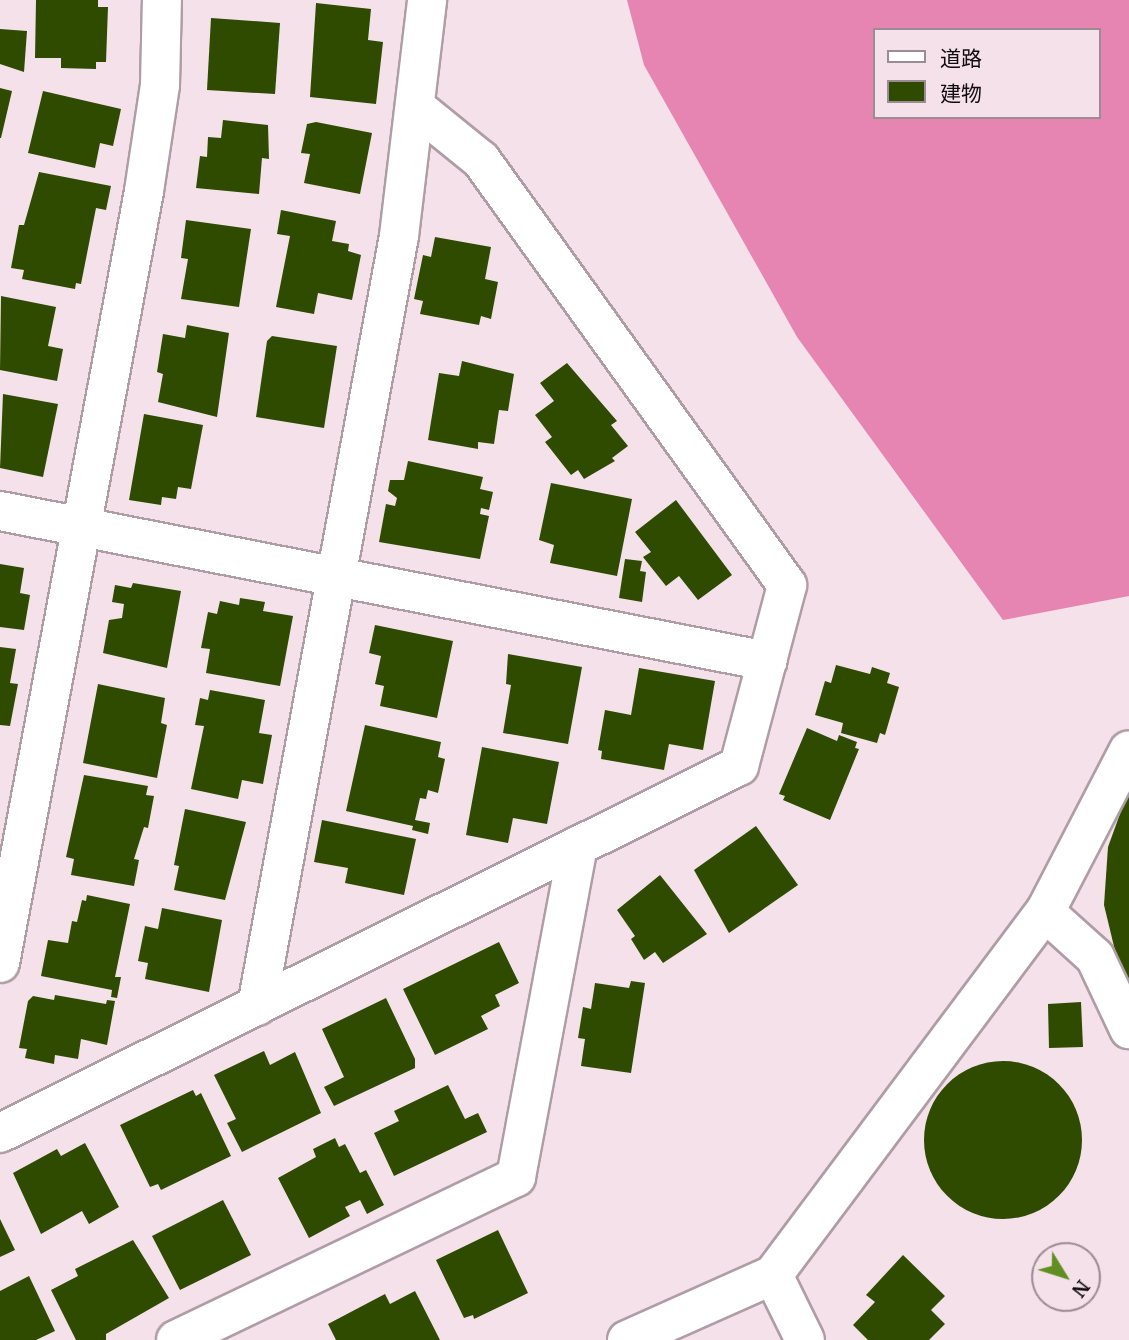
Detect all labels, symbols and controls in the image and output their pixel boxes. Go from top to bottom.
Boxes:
legend [874,28,1101,119]
text: 道路 [940,45,982,72]
text: 建物 [940,80,982,107]
north arrow [1031,1242,1101,1312]
text: N [1067,1275,1095,1302]

